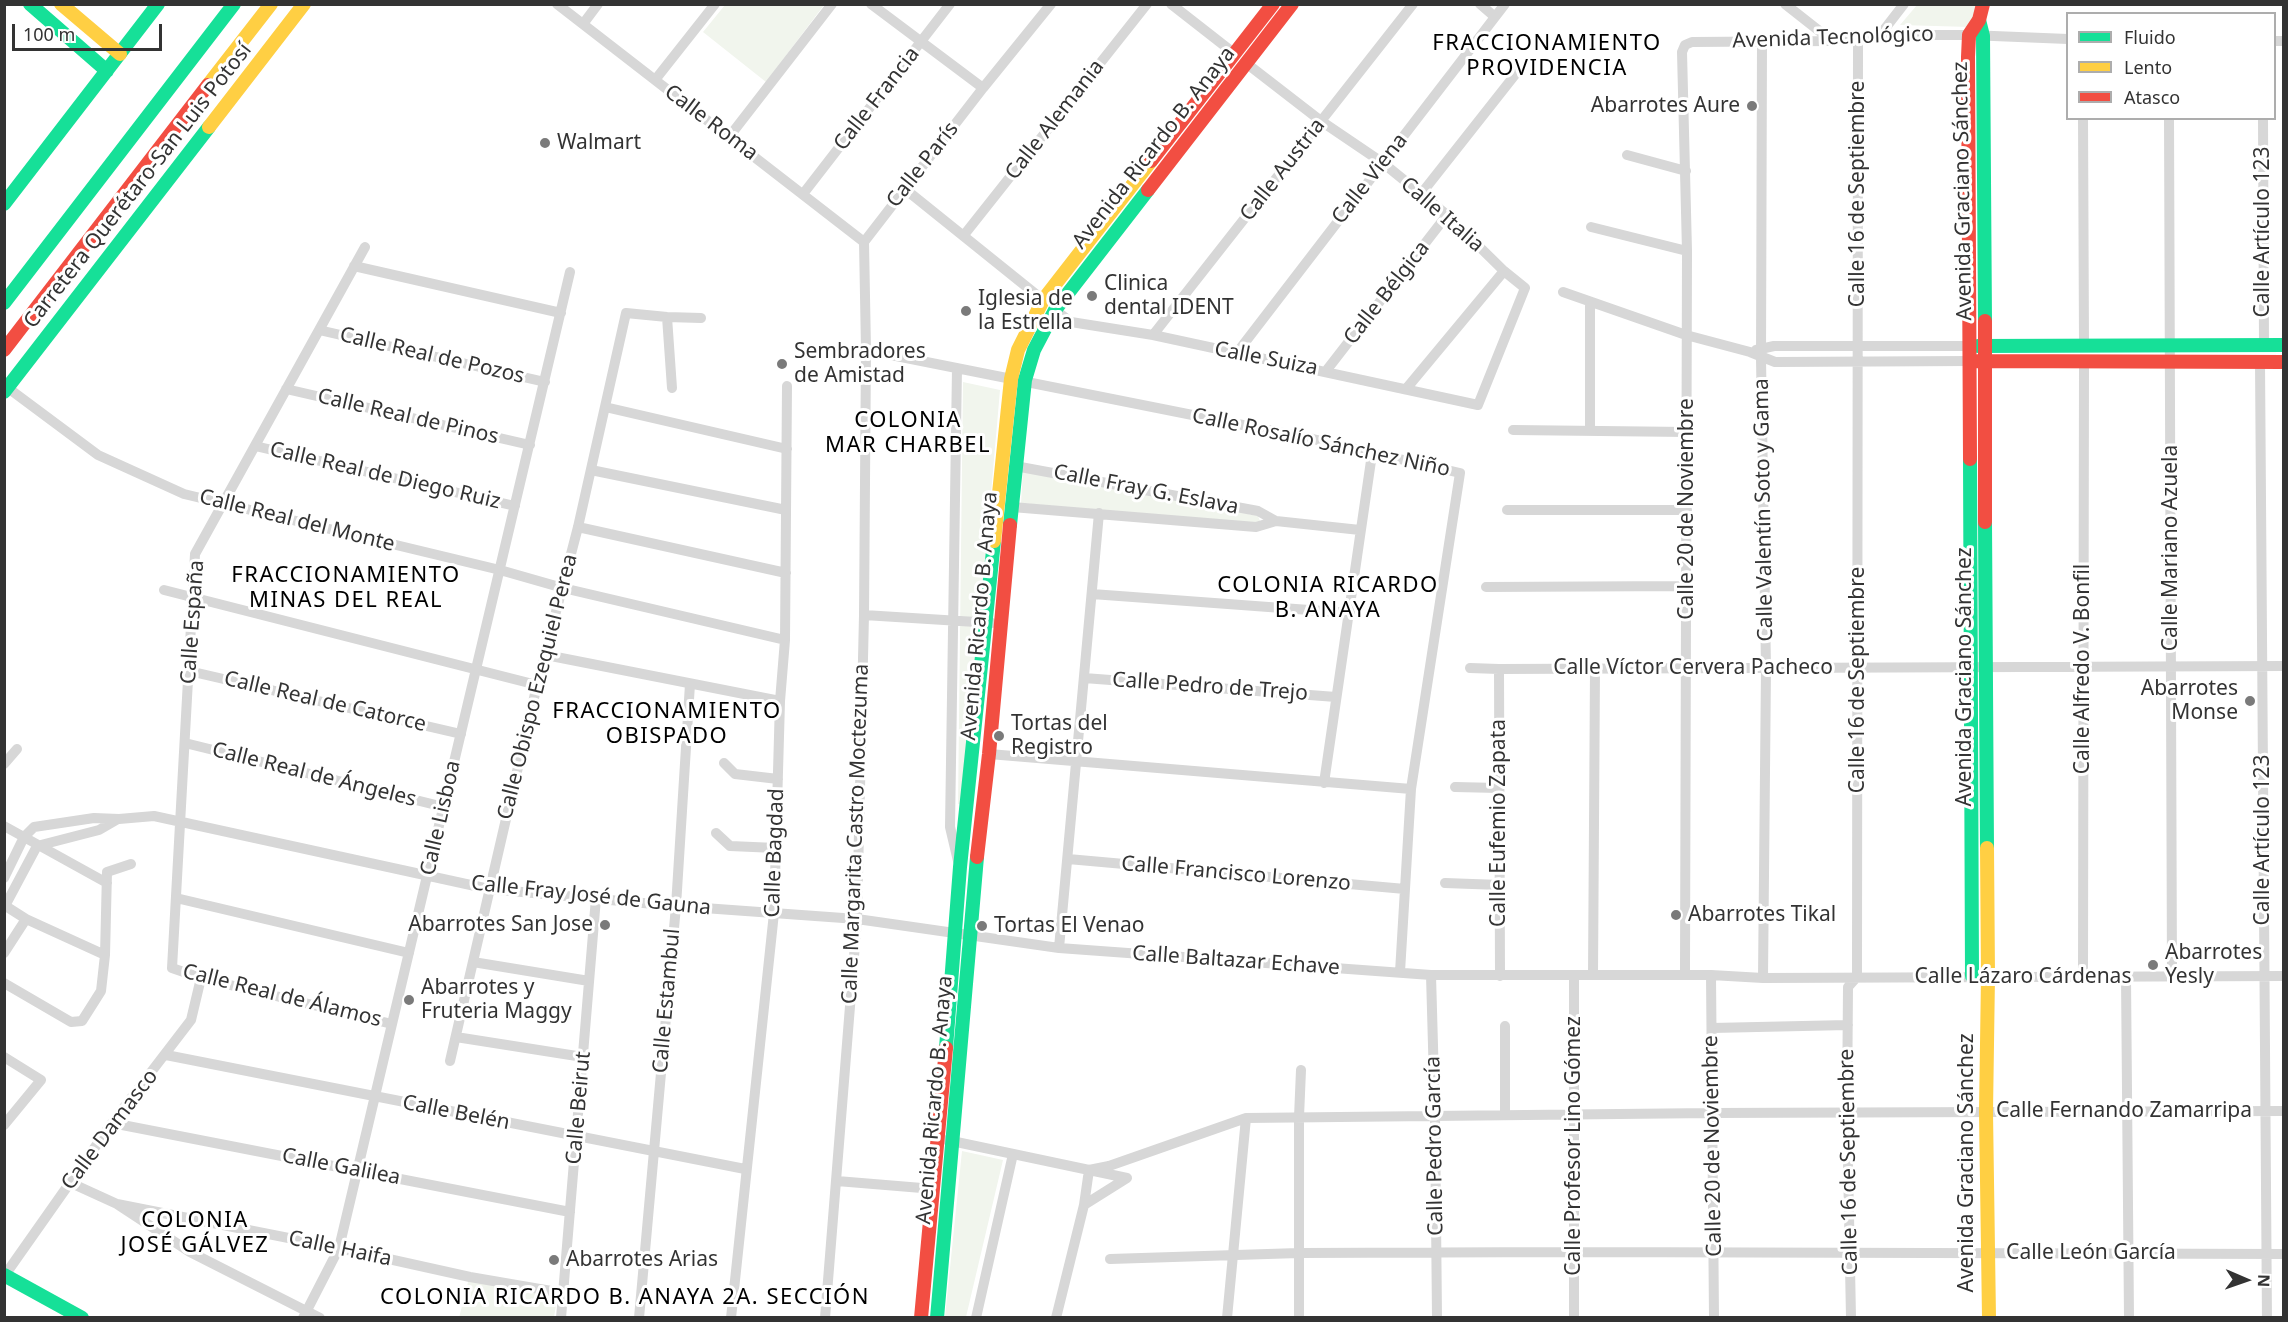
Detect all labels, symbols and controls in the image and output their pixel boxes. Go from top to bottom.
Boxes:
scale bar [15,12,165,50]
legend [2066,12,2276,120]
text: 100 m [23,22,75,46]
street label: Avenida Tecnológico [1732,22,1934,54]
text: Fluido [2124,25,2176,49]
district label: FRACCIONAMIENTO PROVIDENCIA [1432,31,1662,82]
street label: Carretera Querétaro-San Luis Potosí [19,38,257,334]
street label: Calle Francia [829,42,925,156]
street label: Avenida Ricardo B. Anaya [1067,42,1241,254]
street label: Calle Alemania [1000,55,1110,185]
text: Lento [2124,55,2172,79]
street label: Avenida Graciano Sánchez [1948,61,1978,321]
street label: Calle Roma [659,80,763,166]
street label: Calle 16 de Septiembre [1845,81,1871,307]
text: Atasco [2124,85,2180,109]
place label: Abarrotes Aure [1591,93,1740,119]
marker: Abarrotes Aure [1745,99,1759,113]
street label: Calle Austria [1235,114,1331,226]
street label: Calle París [882,117,964,213]
street label: Calle Viena [1327,129,1413,229]
place label: Walmart [557,130,641,156]
marker: Walmart [538,136,552,150]
street label: Calle Artículo 123 [2250,147,2276,317]
street label: Calle Italia [1395,172,1489,258]
street label: Calle Bélgica [1339,236,1435,350]
place label: Clinica dental IDENT [1104,271,1234,321]
place label: Iglesia de la Estrella [978,286,1073,336]
marker: Clinica dental IDENT [1085,289,1099,303]
marker: Iglesia de la Estrella [959,304,973,318]
street label: Calle Real de Pozos [337,322,527,390]
street label: Calle Suiza [1212,337,1320,381]
place label: Sembradores de Amistad [794,339,926,389]
marker: Sembradores de Amistad [775,357,789,371]
street label: Calle Valentín Soto y Gama [1749,378,1779,642]
street label: Calle Real de Pinos [315,384,501,450]
street label: Calle 20 de Noviembre [1674,398,1700,620]
street label: Calle Rosalío Sánchez Niño [1190,403,1452,483]
district label: COLONIA MAR CHARBEL [825,408,991,460]
street label: Calle Real de Diego Ruiz [267,437,503,515]
street label: Calle Mariano Azuela [2158,445,2184,651]
street label: Calle Fray G. Eslava [1051,460,1241,520]
street label: Calle Real del Monte [197,485,397,557]
street label: Avenida Ricardo B. Anaya [957,491,1003,741]
street label: Avenida Graciano Sánchez [1952,547,1978,807]
street label: Calle Obispo Ezequiel Perea [493,552,583,822]
street label: Calle España [176,559,210,685]
district label: FRACCIONAMIENTO MINAS DEL REAL [231,563,461,614]
street label: Calle Alfredo V. Bonfil [2070,564,2096,774]
street label: Calle 16 de Septiembre [1845,567,1871,793]
district label: COLONIA RICARDO B. ANAYA [1217,573,1439,624]
street label: Calle Víctor Cervera Pacheco [1553,655,1833,681]
street label: Calle Margarita Castro Moctezuma [837,663,875,1005]
street label: Calle Real de Catorce [222,666,428,738]
street label: Calle Pedro de Trejo [1111,668,1309,706]
place label: Abarrotes Monse [2141,676,2238,726]
marker: Abarrotes Monse [2243,694,2257,708]
district label: FRACCIONAMIENTO OBISPADO [552,699,782,750]
place label: Tortas del Registro [1011,711,1108,761]
street label: Calle Eufemio Zapata [1486,719,1512,927]
marker: Tortas del Registro [992,729,1006,743]
street label: Calle Real de Ángeles [209,737,419,813]
street label: Calle Artículo 123 [2250,755,2276,925]
street label: Calle Lisboa [416,758,466,878]
street label: Calle Bagdad [760,788,790,918]
street label: Calle Francisco Lorenzo [1120,851,1352,897]
street label: Calle Fray José de Gauna [470,871,712,921]
place label: Abarrotes Tikal [1688,902,1836,928]
marker: Abarrotes Tikal [1669,908,1683,922]
place label: Abarrotes San Jose [408,912,593,938]
place label: Tortas El Venao [994,913,1145,939]
marker: Abarrotes San Jose [598,918,612,932]
marker: Tortas El Venao [975,919,989,933]
street label: Calle Estambul [648,928,686,1074]
place label: Abarrotes Yesly [2165,940,2262,990]
street label: Calle Baltazar Echave [1131,941,1341,981]
marker: Abarrotes Yesly [2146,958,2160,972]
street label: Calle Real de Álamos [180,959,384,1033]
street label: Calle Lázaro Cárdenas [1915,964,2131,990]
place label: Abarrotes y Fruteria Maggy [421,975,572,1025]
street label: Avenida Ricardo B. Anaya [912,975,958,1225]
marker: Abarrotes y Fruteria Maggy [402,993,416,1007]
street label: Calle Profesor Lino Gómez [1561,1016,1587,1276]
street label: Avenida Graciano Sánchez [1954,1033,1980,1293]
street label: Calle 20 de Noviembre [1698,1035,1728,1257]
street label: Calle 16 de Septiembre [1834,1048,1864,1276]
street label: Calle Beirut [562,1050,596,1166]
street label: Calle Pedro García [1421,1056,1449,1236]
street label: Calle Damasco [56,1065,164,1195]
street label: Calle Belén [400,1090,512,1136]
street label: Calle Fernando Zamarripa [1996,1098,2252,1124]
street label: Calle Galilea [280,1143,402,1191]
district label: COLONIA JOSÉ GÁLVEZ [121,1208,269,1260]
street label: Calle Haifa [286,1226,394,1272]
street label: Calle León García [2006,1240,2176,1266]
place label: Abarrotes Arias [566,1247,718,1273]
north arrow [2216,1250,2276,1310]
marker: Abarrotes Arias [547,1253,561,1267]
text: N [2253,1274,2275,1288]
district label: COLONIA RICARDO B. ANAYA 2A. SECCIÓN [380,1285,870,1311]

